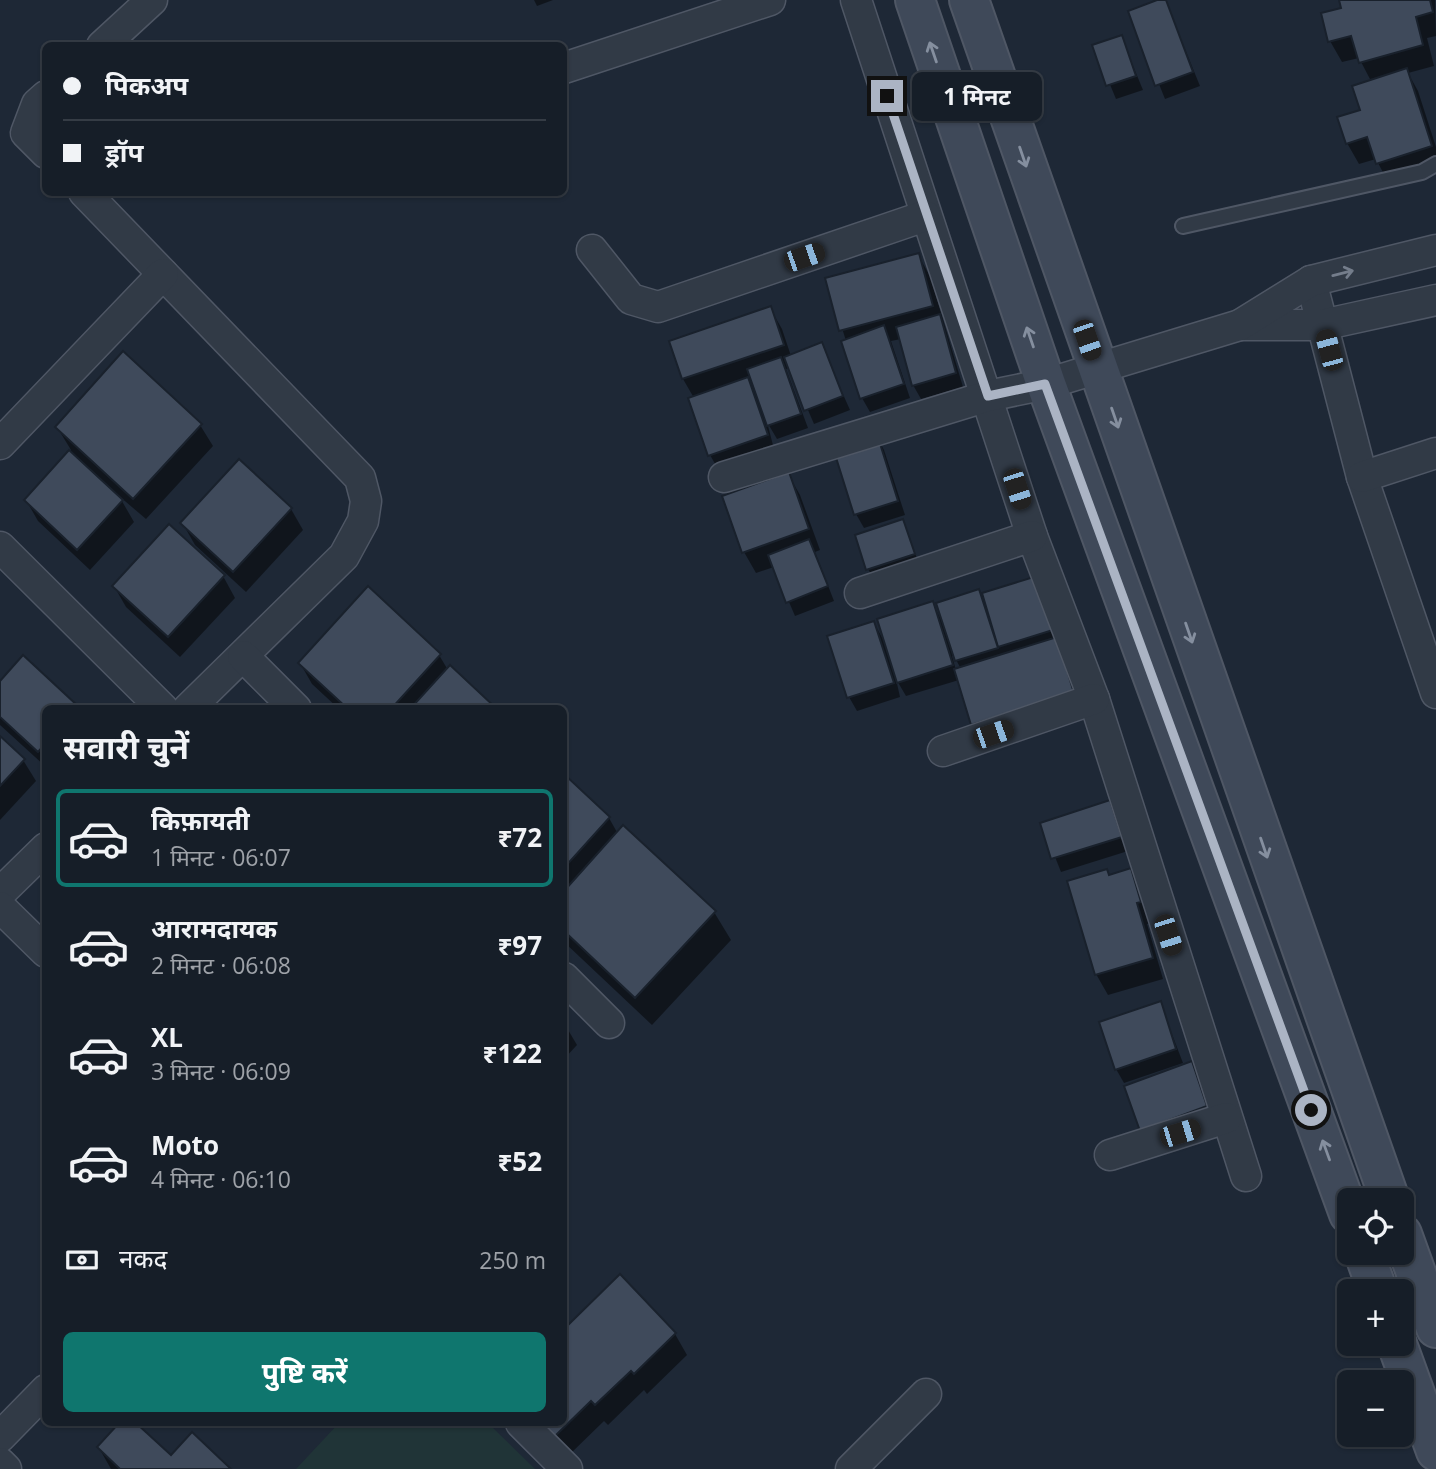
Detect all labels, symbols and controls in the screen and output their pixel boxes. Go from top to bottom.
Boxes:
one-way arrow [926,42,938,64]
text: पिकअप [105,67,188,103]
callout: 1 मिनट [912,72,1041,120]
route end [871,80,903,112]
text: 1 मिनट [943,80,1011,112]
text: ड्रॉप [105,134,143,170]
one-way arrow [1017,146,1030,168]
car [781,240,828,274]
one-way arrow [1331,266,1354,279]
car [1071,317,1104,363]
one-way arrow [1023,327,1035,349]
car [1314,327,1345,373]
one-way arrow [1109,407,1122,428]
car [1001,466,1034,512]
one-way arrow [1184,621,1196,643]
car [970,717,1017,751]
text: सवारी चुनें [63,725,189,768]
text: किफ़ायती [151,802,250,838]
icon: car [67,807,130,870]
text: ₹72 [497,819,542,855]
one-way arrow [1259,836,1271,858]
text: 1 मिनट · 06:07 [151,841,291,873]
text: आरामदायक [151,910,277,946]
car [1152,912,1185,958]
icon: car [67,915,130,978]
text: ₹97 [497,927,542,963]
text: 2 मिनट · 06:08 [151,949,291,981]
text: XL [151,1019,183,1055]
icon: car [67,1023,130,1086]
text: ₹122 [483,1035,542,1071]
text: 3 मिनट · 06:09 [151,1055,291,1087]
route start [1295,1094,1327,1126]
car [1157,1117,1204,1149]
text: Moto [151,1127,219,1163]
icon: car [67,1131,130,1194]
one-way arrow [1319,1139,1331,1161]
text: ₹52 [497,1143,542,1179]
text: 4 मिनट · 06:10 [151,1163,291,1195]
map controls [1337,1188,1414,1447]
button: locate [1337,1188,1414,1265]
text: नकद [119,1240,167,1276]
icon: cash [63,1241,101,1279]
text: 250 m [479,1244,546,1276]
button: + [1337,1279,1414,1356]
button: पुष्टि करें [63,1332,546,1412]
button: − [1337,1370,1414,1447]

